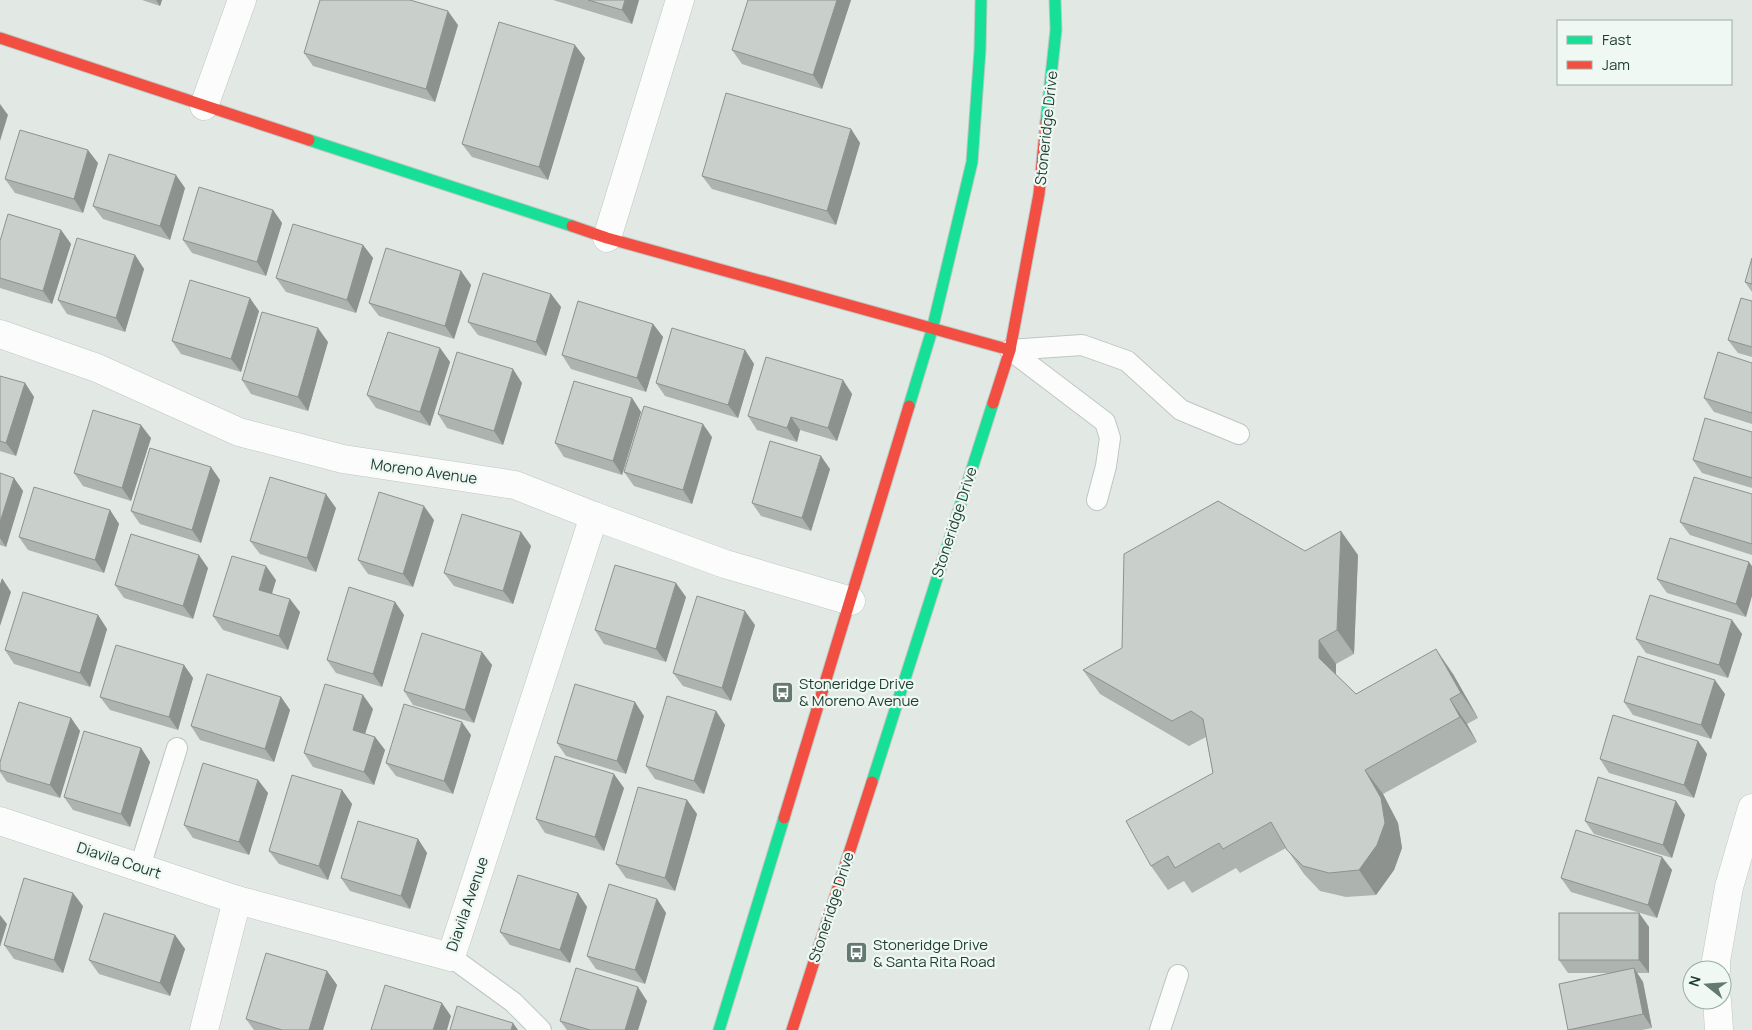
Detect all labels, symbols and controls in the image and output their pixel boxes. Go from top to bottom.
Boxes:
legend [1557,20,1732,85]
text: Fast [1602,29,1631,50]
text: Jam [1602,54,1630,75]
street label: Stoneridge Drive [1030,70,1062,186]
street label: Moreno Avenue [369,453,479,489]
street label: Stoneridge Drive [926,464,982,580]
place label: Stoneridge Drive & Moreno Avenue [799,673,919,711]
bus stop icon: Stoneridge Drive & Moreno Avenue [771,680,795,704]
street label: Diavila Court [74,836,164,884]
street label: Stoneridge Drive [803,849,859,965]
street label: Diavila Avenue [441,854,493,954]
place label: Stoneridge Drive & Santa Rita Road [873,934,995,972]
bus stop icon: Stoneridge Drive & Santa Rita Road [845,941,869,965]
north arrow [1682,960,1732,1010]
text: N [1684,973,1705,989]

